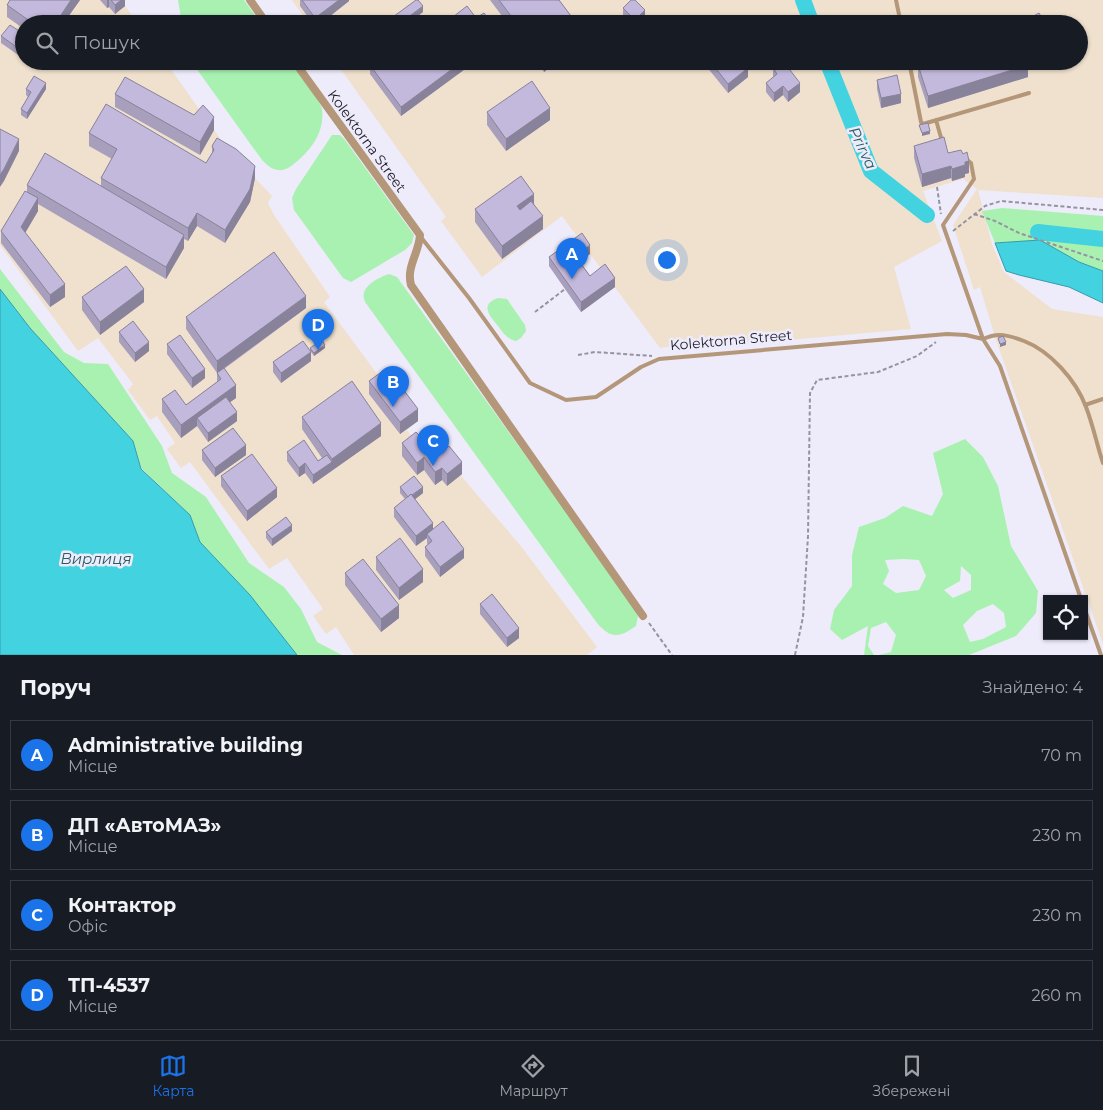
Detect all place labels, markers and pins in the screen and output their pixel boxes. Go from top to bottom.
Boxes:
pin: A [556,238,588,279]
pin: D [302,309,334,350]
pin: B [377,366,409,407]
pin: C [417,425,449,466]

